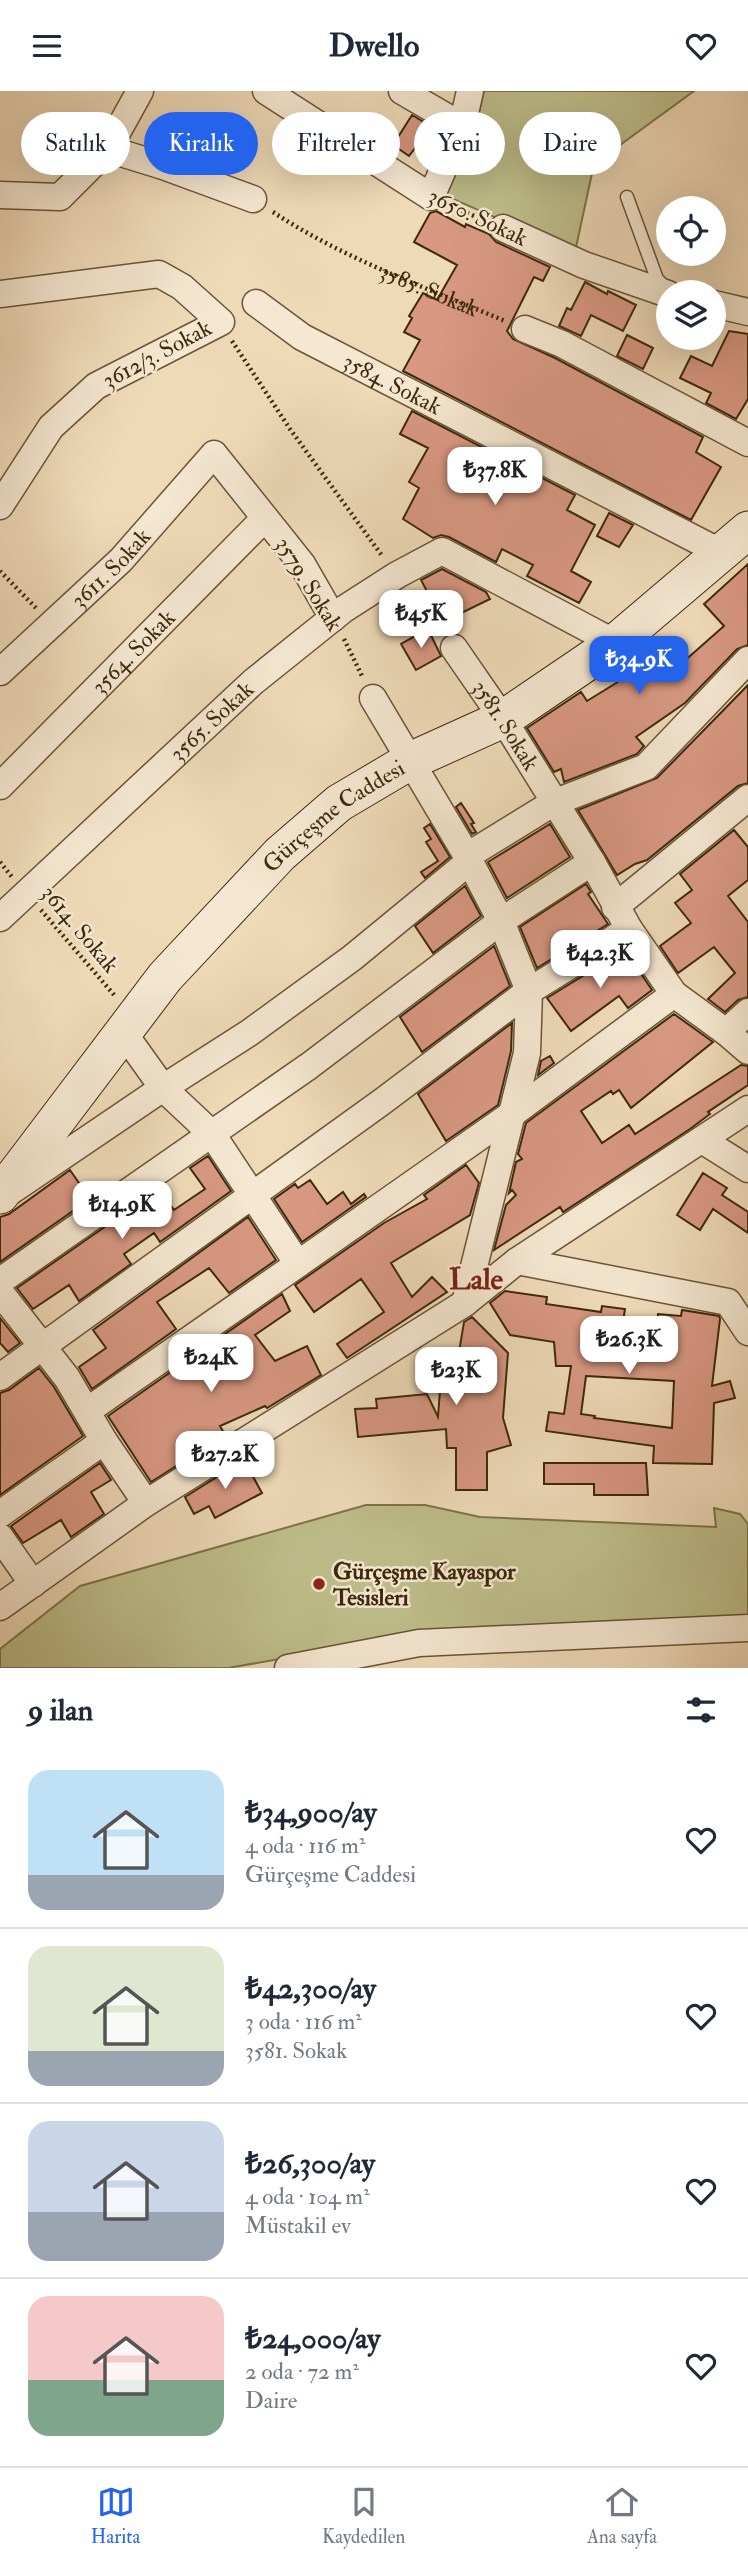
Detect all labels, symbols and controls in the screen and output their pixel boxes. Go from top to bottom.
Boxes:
text: Dwello [329,26,419,66]
icon: menu [28,27,66,65]
icon: heart [682,27,720,65]
chip: Satılık [21,112,130,175]
chip: Kiralık [144,112,258,175]
chip: Filtreler [272,112,400,175]
chip: Yeni [414,112,505,175]
chip: Daire [519,112,621,175]
street label: 3650. Sokak [424,181,532,253]
map controls [656,196,726,350]
button: locate [656,196,726,266]
street label: 3585. Sokak [376,256,483,323]
button: layers [656,280,726,350]
street label: 3612/3. Sokak [97,313,217,395]
street label: 3584. Sokak [338,346,447,421]
pin: ₺37.8K [438,447,552,507]
text: ₺37.8K [463,455,527,484]
street label: 3611. Sokak [65,522,157,614]
street label: 3579. Sokak [269,532,349,636]
pin: ₺45K [380,591,462,650]
text: ₺45K [395,598,447,627]
street label: 3564. Sokak [85,603,181,700]
pin: ₺34.9K [582,637,696,696]
text: ₺34.9K [605,644,673,673]
street label: 3581. Sokak [466,674,546,776]
street label: 3565. Sokak [163,675,259,767]
street label: Gürçeşme Caddesi [256,753,410,878]
street label: 3614. Sokak [35,879,125,979]
pin: ₺42.3K [543,930,657,990]
text: ₺42.3K [567,938,633,967]
pin: ₺14.9K [65,1181,179,1241]
text: ₺14.9K [89,1189,155,1218]
district label: Lale [449,1261,504,1298]
pin: ₺26.3K [572,1317,686,1376]
text: ₺26.3K [596,1324,662,1353]
pin: ₺24K [170,1335,252,1394]
text: ₺24K [184,1342,238,1371]
pin: ₺23K [415,1347,497,1407]
text: ₺23K [431,1355,481,1384]
pin: ₺27.2K [168,1431,282,1491]
text: ₺27.2K [192,1439,259,1468]
place label: Gürçeşme Kayaspor Tesisleri [332,1557,516,1612]
marker: Gürçeşme Kayaspor Tesisleri [311,1576,327,1592]
icon: filters [682,1691,720,1729]
text: 9 ilan [28,1692,93,1729]
text: ₺34,900/ay [245,1794,377,1831]
icon: home [84,1798,168,1882]
icon: heart [682,1821,720,1859]
text: 4 oda · 116 m² [245,1831,365,1860]
text: Gürçeşme Caddesi [245,1860,416,1889]
text: ₺42,300/ay [245,1970,376,2007]
icon: home [84,1974,168,2058]
icon: heart [682,1997,720,2035]
text: 3 oda · 116 m² [245,2007,362,2036]
text: 3581. Sokak [245,2036,347,2065]
text: ₺26,300/ay [245,2145,375,2182]
icon: home [84,2149,168,2233]
icon: heart [682,2172,720,2210]
text: 4 oda · 104 m² [245,2182,370,2211]
text: Müstakil ev [245,2211,351,2240]
text: ₺24,000/ay [245,2320,380,2357]
icon: home [84,2324,168,2408]
icon: heart [682,2347,720,2385]
text: 2 oda · 72 m² [245,2357,359,2386]
text: Daire [245,2386,297,2415]
tab: Harita [91,2483,140,2549]
tab: Kaydedilen [322,2483,405,2549]
tab: Ana sayfa [587,2483,657,2549]

